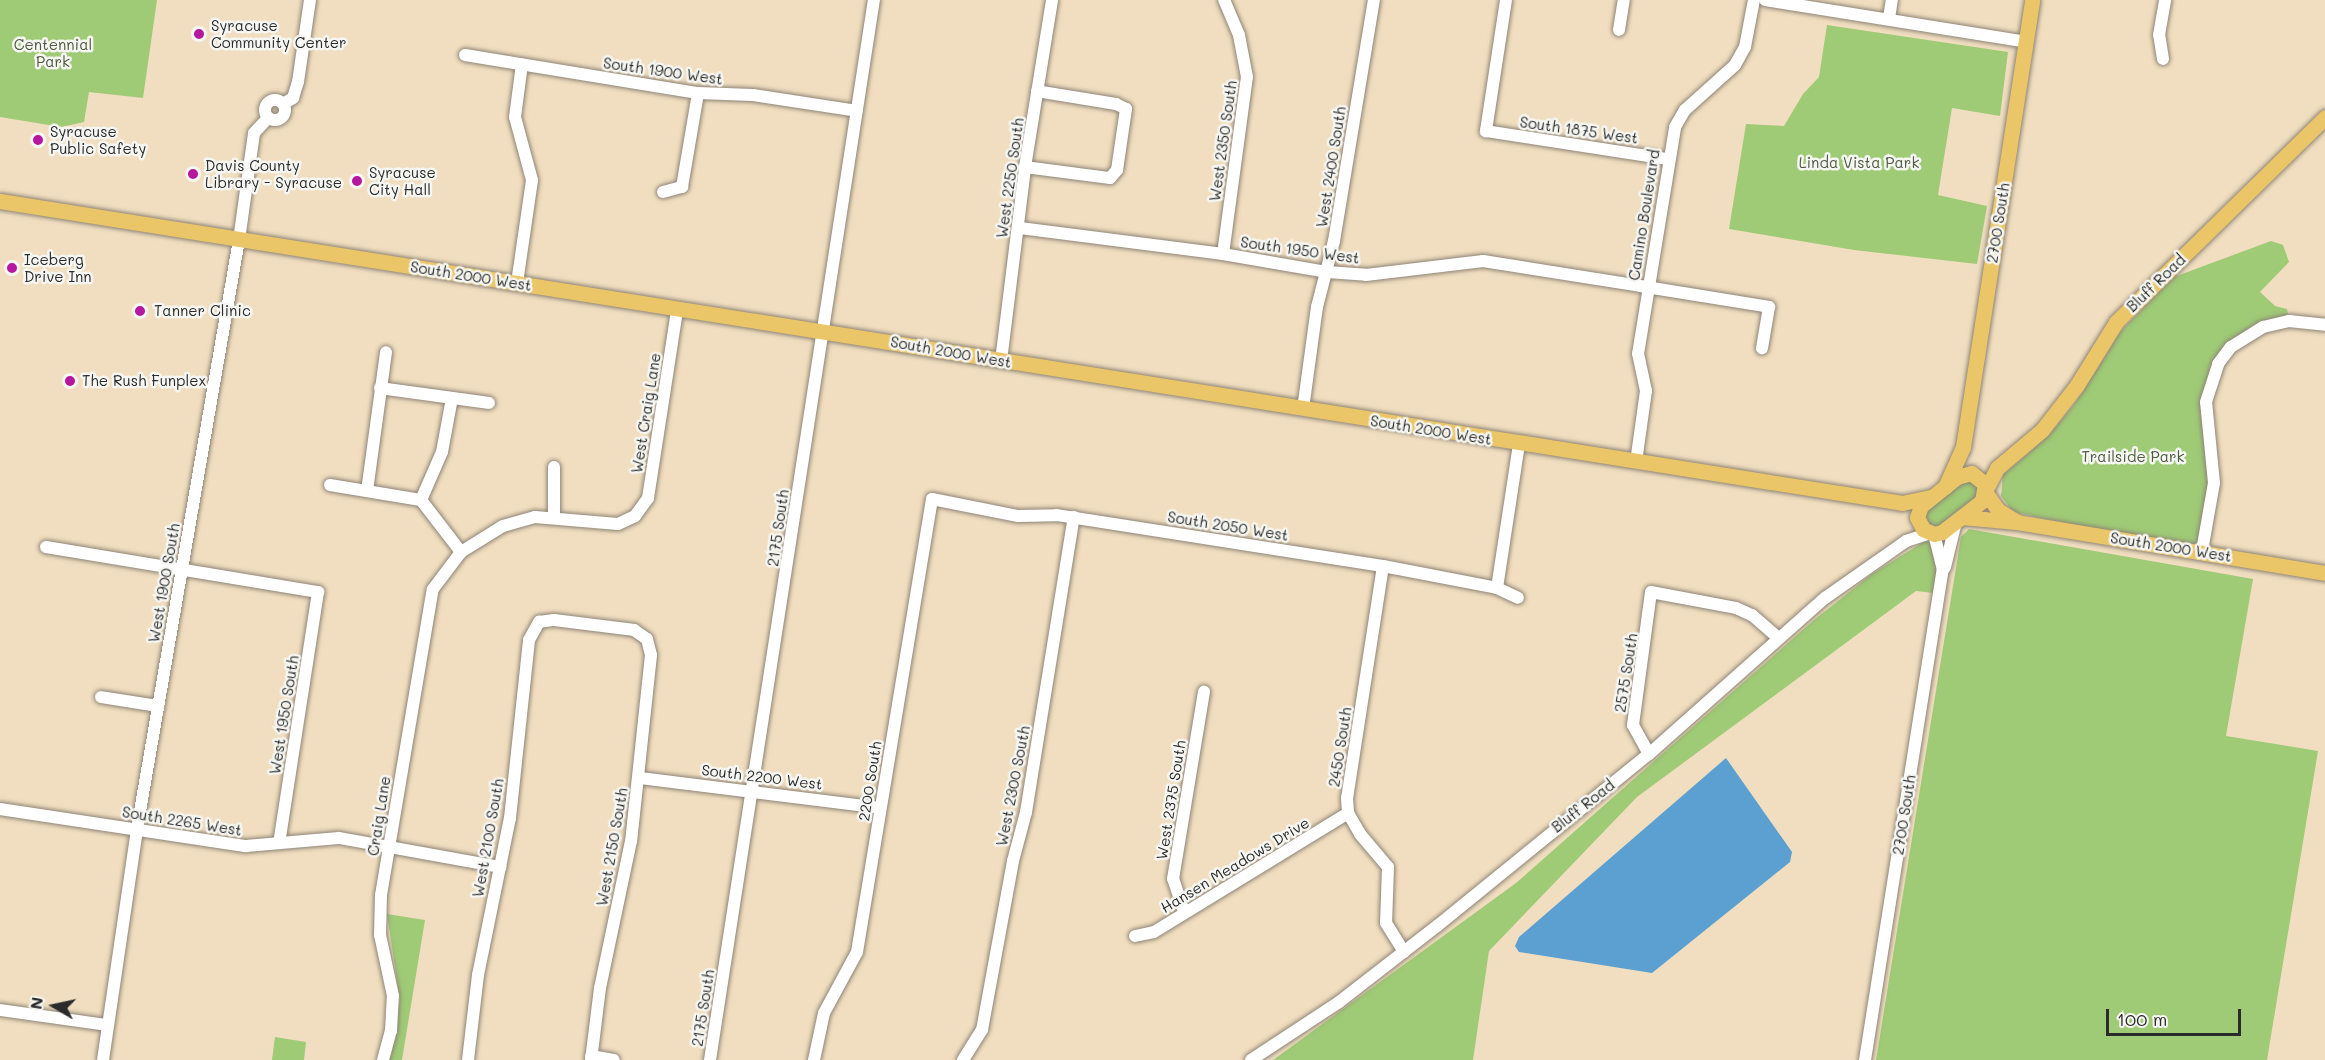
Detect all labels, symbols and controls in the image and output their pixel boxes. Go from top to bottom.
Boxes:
place label: Syracuse Community Center [211,16,347,51]
marker: Syracuse Community Center [192,27,206,41]
park label: Centennial Park [14,35,92,70]
street label: South 1900 West [602,54,724,88]
street label: West 2350 South [1206,79,1240,203]
street label: West 2400 South [1313,105,1349,229]
street label: South 1875 West [1519,113,1639,147]
street label: West 2250 South [993,117,1027,239]
place label: Syracuse Public Safety [50,122,146,157]
marker: Syracuse Public Safety [31,133,45,147]
street label: Camino Boulevard [1625,148,1663,282]
park label: Linda Vista Park [1799,154,1919,172]
place label: Davis County Library - Syracuse [205,156,342,191]
place label: Syracuse City Hall [369,163,436,198]
marker: Davis County Library - Syracuse [186,167,200,181]
marker: Syracuse City Hall [350,174,364,188]
street label: 2700 South [1983,182,2013,264]
street label: South 1950 West [1239,233,1361,267]
place label: Iceberg Drive Inn [24,250,92,285]
street label: Bluff Road [2123,250,2189,316]
street label: South 2000 West [409,258,533,294]
marker: Iceberg Drive Inn [5,261,19,275]
marker: Tanner Clinic [131,302,149,320]
place label: Tanner Clinic [154,302,251,320]
street label: South 2000 West [889,332,1013,372]
street label: West Craig Lane [628,352,664,474]
place label: The Rush Funplex [82,372,206,390]
marker: The Rush Funplex [63,374,77,388]
street label: South 2000 West [1369,412,1493,448]
park label: Trailside Park [2081,448,2185,466]
street label: 2175 South [764,488,792,568]
street label: South 2050 West [1166,508,1290,544]
street label: West 1900 South [145,522,183,644]
street label: South 2000 West [2109,529,2233,565]
street label: 2575 South [1611,632,1641,714]
street label: West 1950 South [266,654,302,776]
street label: 2450 South [1325,706,1355,788]
street label: West 2300 South [993,724,1033,848]
street label: West 2375 South [1153,739,1189,861]
street label: 2200 South [855,740,885,822]
street label: South 2200 West [700,761,824,793]
street label: 2700 South [1889,774,1919,856]
street label: Craig Lane [364,775,394,857]
street label: Bluff Road [1548,776,1618,836]
street label: West 2100 South [469,777,507,899]
street label: West 2150 South [593,787,631,907]
street label: South 2265 West [121,803,243,839]
street label: Hansen Meadows Drive [1157,813,1313,917]
street label: 2175 South [688,968,718,1048]
north arrow [24,976,84,1036]
text: N [24,995,47,1011]
scale bar [2109,997,2244,1035]
text: 100 m [2117,1007,2167,1031]

